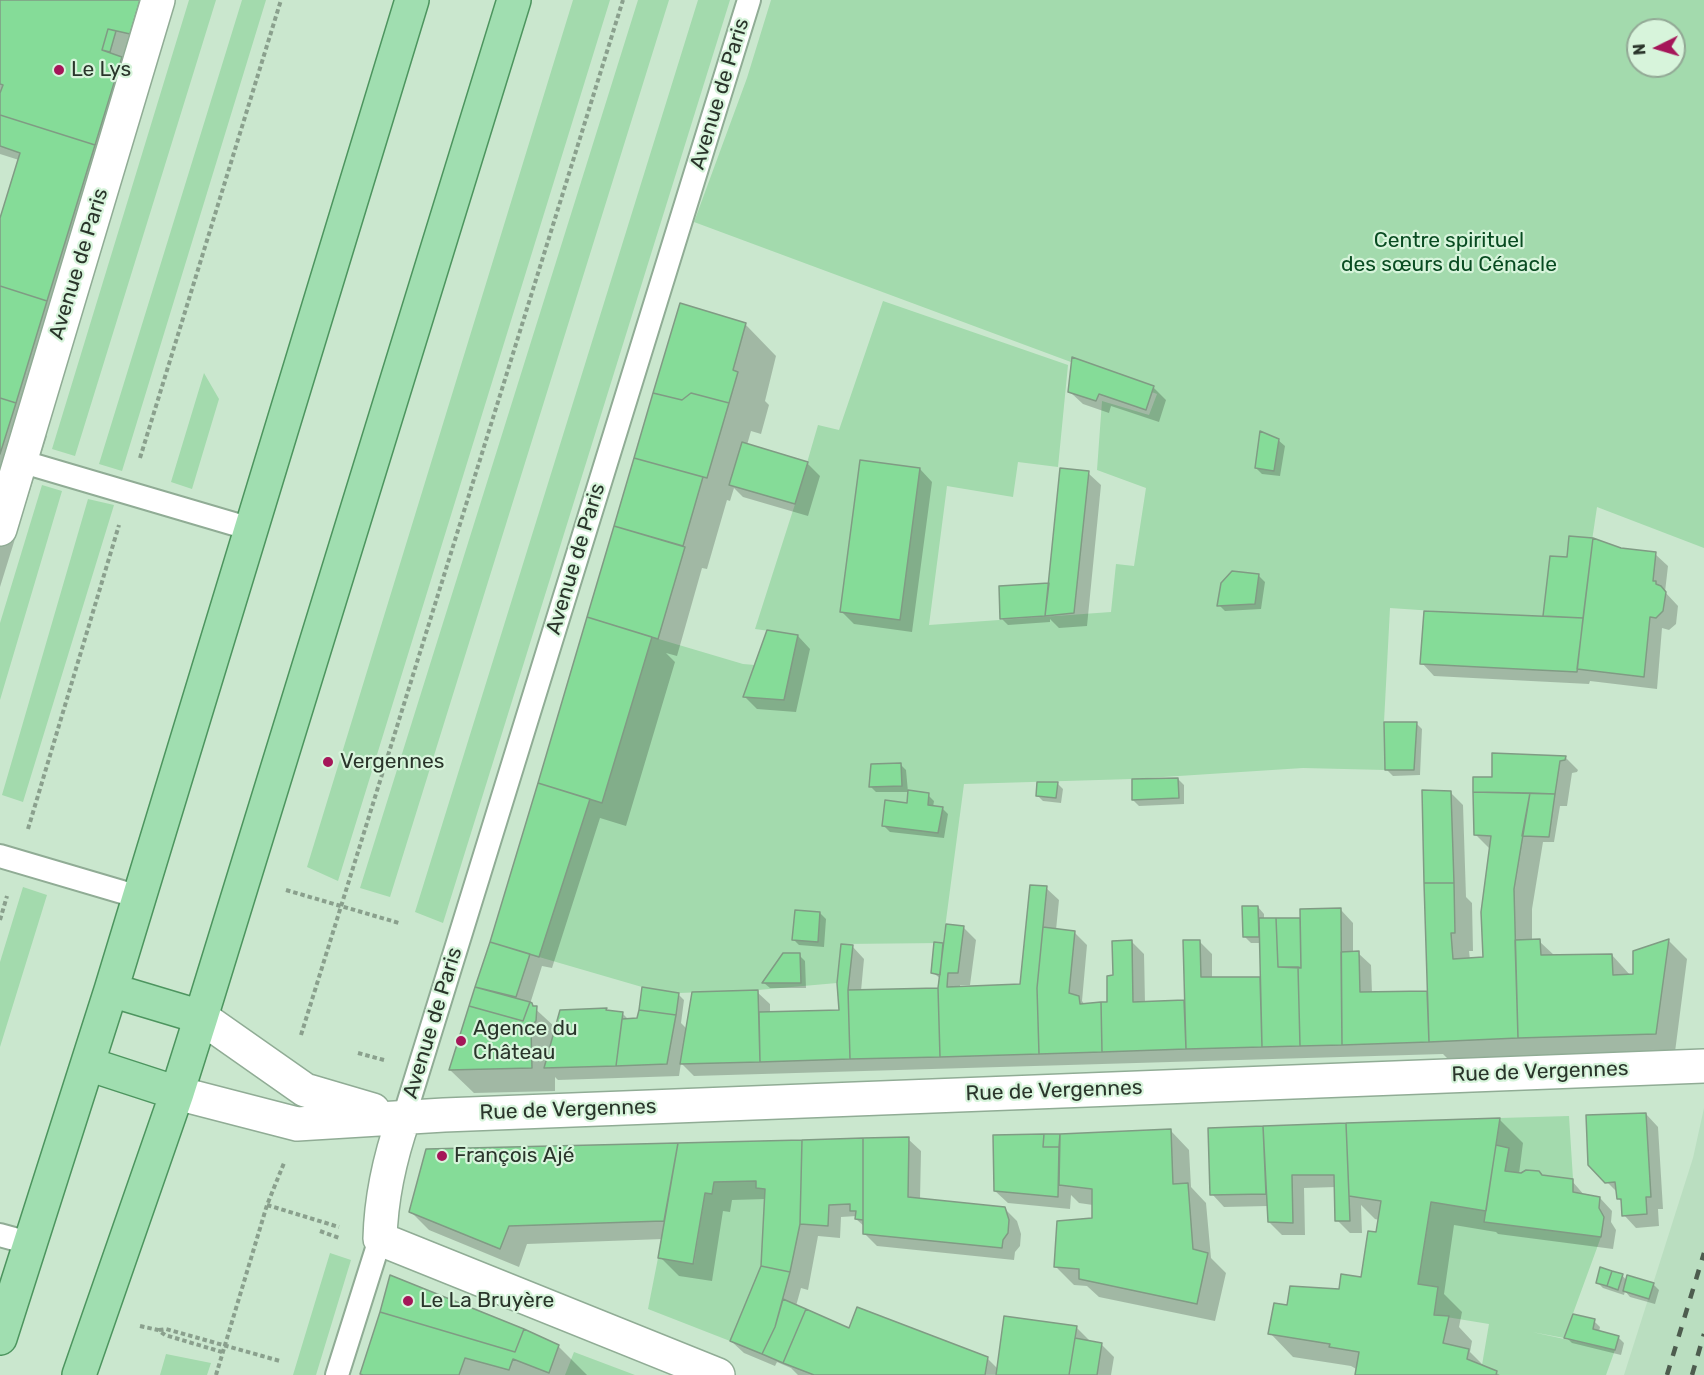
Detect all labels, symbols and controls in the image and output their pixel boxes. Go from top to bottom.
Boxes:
street label: Avenue de Paris [685,15,755,173]
north arrow [1626,18,1686,78]
text: N [1630,43,1650,56]
place label: Le Lys [71,57,131,83]
marker: Le Lys [52,63,66,77]
street label: Avenue de Paris [44,185,114,343]
park label: Centre spirituel des sœurs du Cénacle [1341,228,1557,278]
street label: Avenue de Paris [541,480,611,638]
place label: Vergennes [340,749,444,775]
marker: Vergennes [321,755,335,769]
street label: Avenue de Paris [398,944,468,1102]
place label: Agence du Château [473,1016,578,1066]
marker: Agence du Château [454,1034,468,1048]
street label: Rue de Vergennes [1451,1056,1629,1088]
street label: Rue de Vergennes [965,1075,1143,1107]
street label: Rue de Vergennes [479,1094,657,1126]
place label: François Ajé [454,1143,574,1169]
marker: François Ajé [435,1149,449,1163]
place label: Le La Bruyère [420,1288,554,1314]
marker: Le La Bruyère [401,1294,415,1308]

